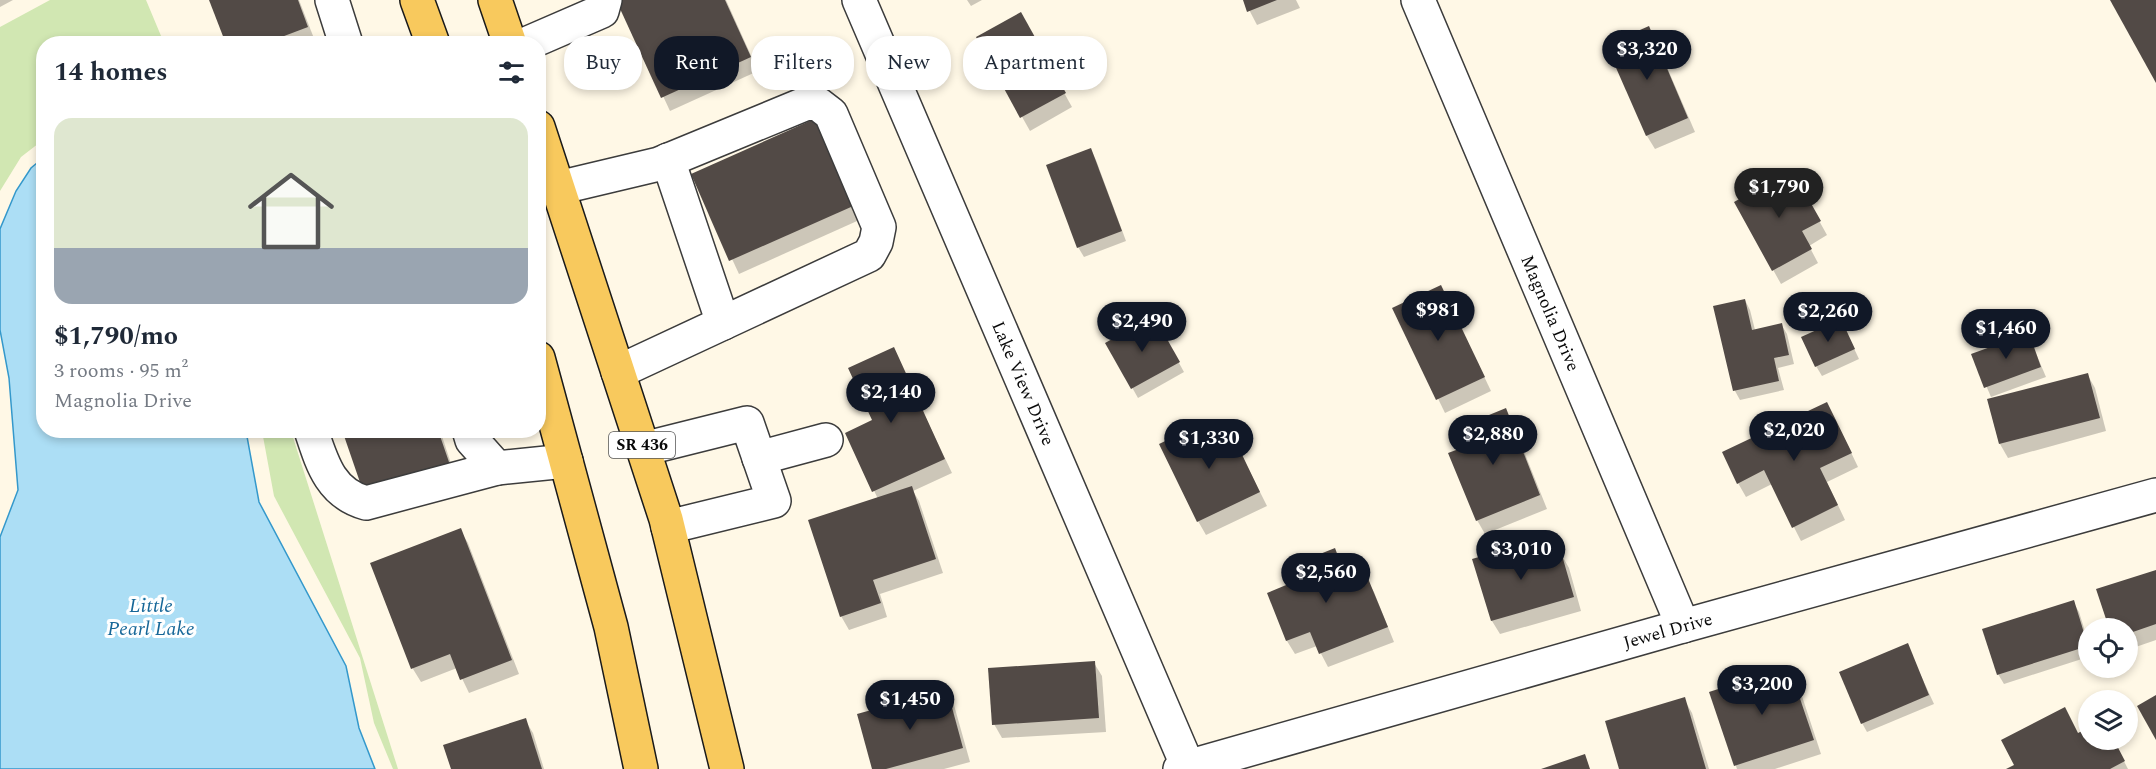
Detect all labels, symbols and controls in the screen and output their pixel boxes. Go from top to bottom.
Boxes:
pin: $3,320 [1598,30,1696,81]
text: $3,320 [1616,34,1678,64]
chip: Buy [564,36,642,90]
chip: Rent [654,36,739,90]
chip: Filters [751,36,854,90]
chip: New [866,36,951,90]
chip: Apartment [963,36,1107,90]
text: 14 homes [54,52,168,92]
icon: filters [495,56,528,89]
icon: home [237,157,345,265]
pin: $1,790 [1730,168,1828,219]
text: $1,790 [1748,172,1810,202]
street label: Magnolia Drive [1514,251,1587,376]
pin: $981 [1402,291,1474,342]
pin: $2,260 [1779,292,1877,343]
text: $981 [1416,295,1460,325]
text: $2,260 [1797,296,1859,326]
pin: $2,490 [1093,302,1191,353]
text: $2,490 [1111,306,1173,336]
pin: $1,460 [1957,309,2055,360]
text: $1,460 [1975,313,2037,343]
text: $1,790/mo [54,316,178,356]
street label: Lake View Drive [985,317,1062,450]
text: 3 rooms · 95 m² [54,356,188,386]
pin: $2,140 [842,373,940,424]
text: $2,140 [860,377,922,407]
text: Magnolia Drive [54,386,192,416]
pin: $2,020 [1745,411,1843,462]
pin: $2,880 [1444,415,1542,466]
text: $2,020 [1763,415,1825,445]
pin: $1,330 [1160,419,1258,470]
text: $2,880 [1462,419,1524,449]
text: $1,330 [1178,423,1240,453]
road number: SR 436 [609,432,675,458]
pin: $3,010 [1472,530,1570,581]
text: $3,010 [1490,534,1552,564]
pin: $2,560 [1277,553,1375,604]
text: $2,560 [1295,557,1357,587]
water label: Little Pearl Lake [107,591,195,644]
street label: Jewel Drive [1620,605,1715,656]
map controls [2078,618,2138,750]
button: locate [2078,618,2138,678]
pin: $3,200 [1713,665,1811,716]
text: $3,200 [1731,669,1793,699]
pin: $1,450 [861,680,959,731]
text: $1,450 [879,684,941,714]
button: layers [2078,690,2138,750]

